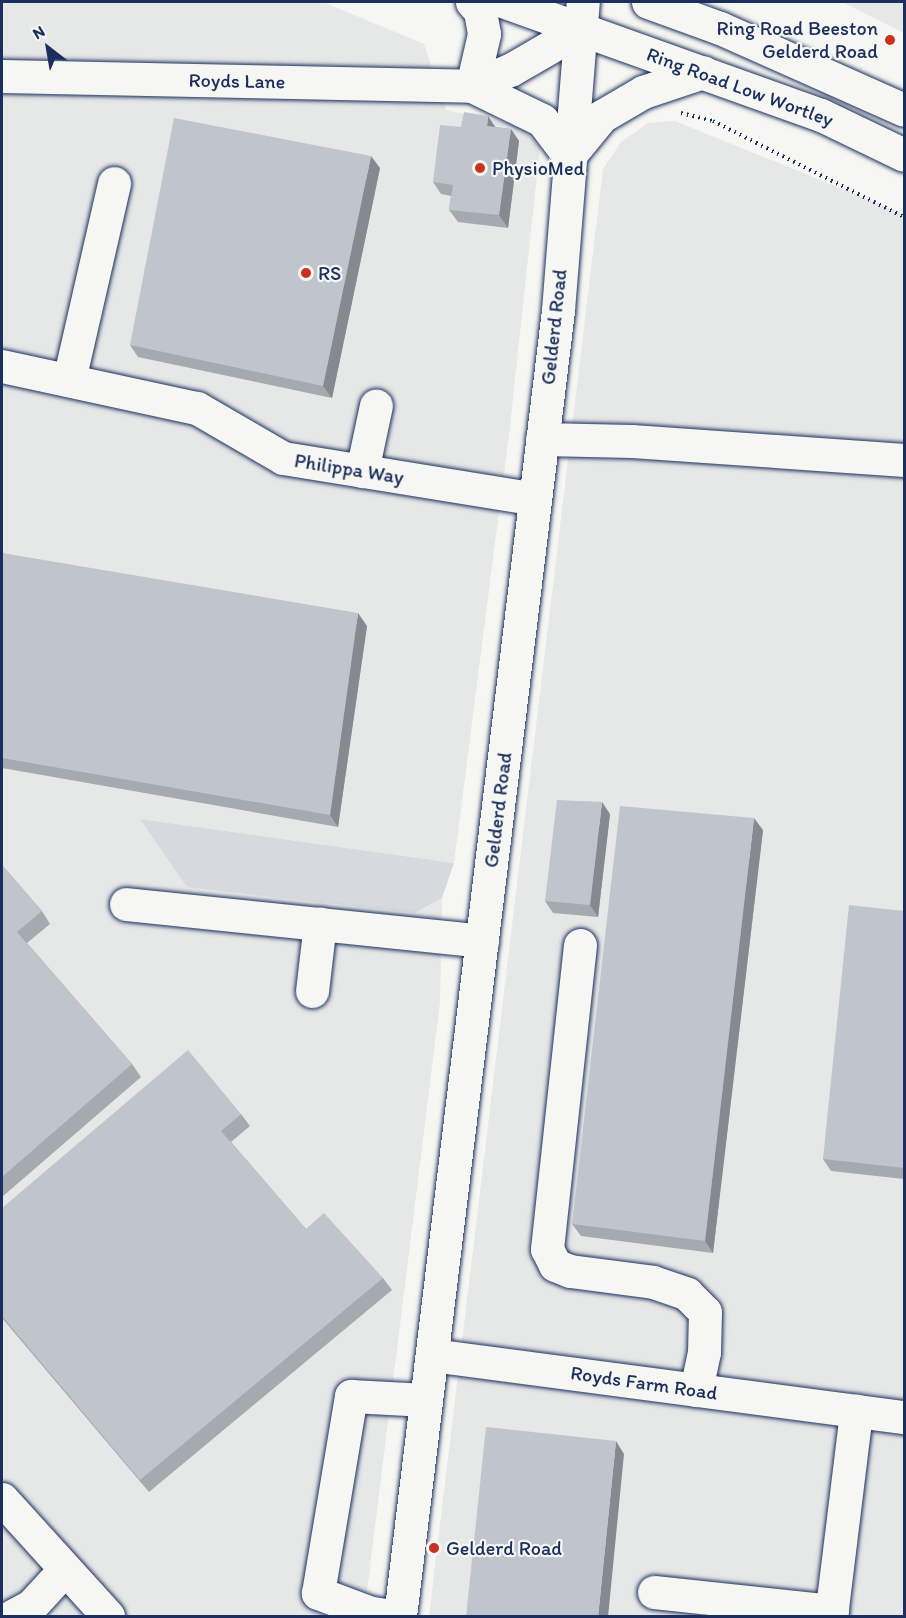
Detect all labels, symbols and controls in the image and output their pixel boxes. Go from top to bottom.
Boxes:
place label: Ring Road Beeston Gelderd Road [717,16,878,63]
north arrow [18,18,78,78]
text: N [29,21,48,43]
marker: Ring Road Beeston Gelderd Road [883,33,897,47]
street label: Ring Road Low Wortley [644,42,836,132]
street label: Royds Lane [188,68,286,94]
place label: PhysioMed [492,156,585,180]
marker: PhysioMed [473,161,487,175]
place label: RS [318,261,341,285]
marker: RS [299,266,313,280]
street label: Gelderd Road [536,268,572,386]
street label: Philippa Way [293,449,405,489]
street label: Gelderd Road [479,751,517,869]
street label: Royds Farm Road [569,1361,719,1405]
place label: Gelderd Road [446,1536,562,1560]
marker: Gelderd Road [427,1541,441,1555]

